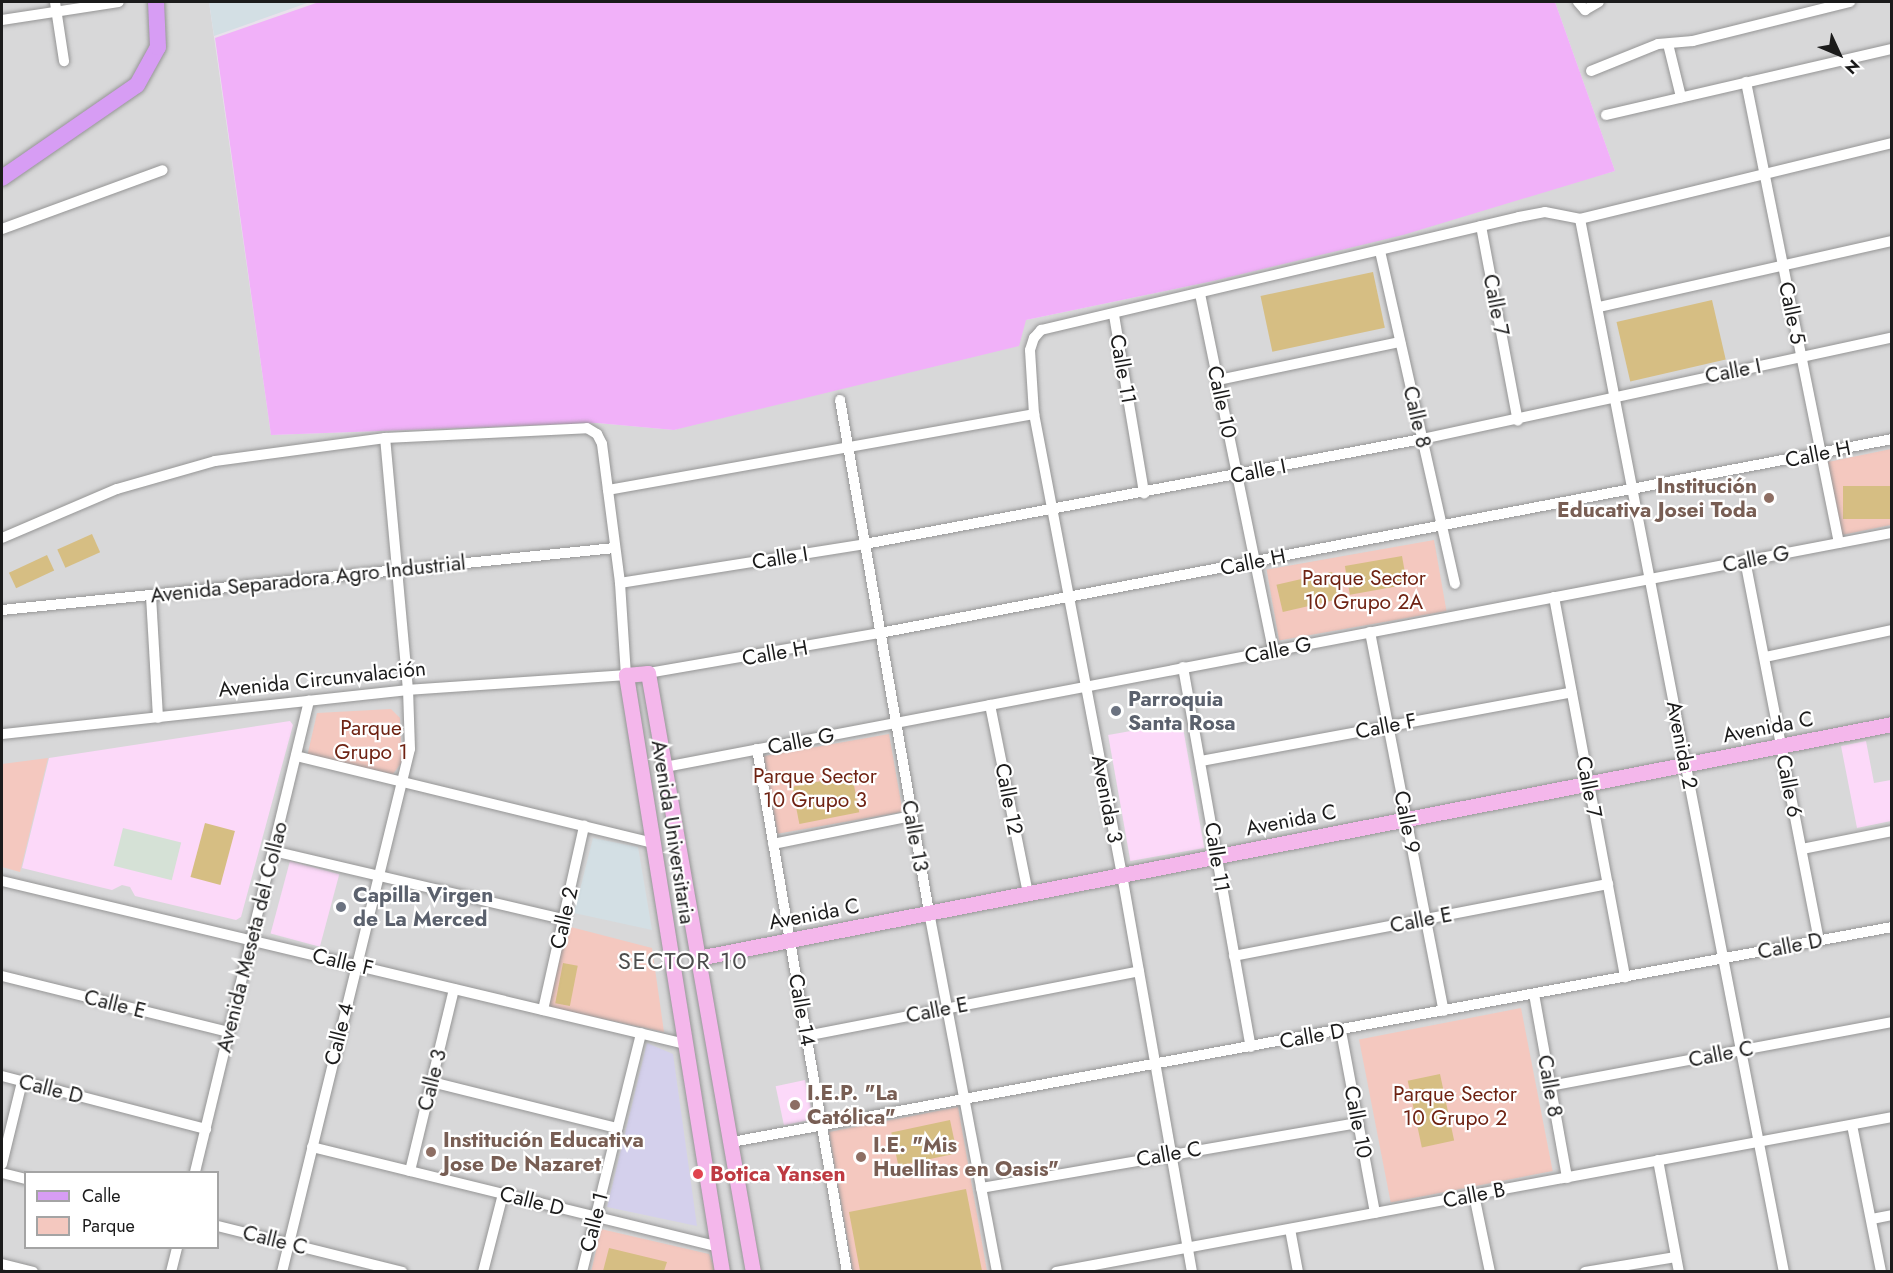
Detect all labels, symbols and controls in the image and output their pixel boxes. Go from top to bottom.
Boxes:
north arrow [1809,24,1869,84]
text: N [1840,54,1865,79]
street label: Calle 7 [1478,272,1514,338]
street label: Calle 5 [1773,280,1811,346]
street label: Calle 11 [1104,332,1142,406]
street label: Calle I [1703,353,1763,389]
street label: Calle 10 [1202,364,1242,440]
street label: Calle 8 [1398,384,1436,450]
street label: Calle H [1783,435,1853,473]
street label: Calle I [1228,453,1288,489]
place label: Institución Educativa Josei Toda [1557,473,1757,523]
marker: Institución Educativa Josei Toda [1762,491,1776,505]
street label: Calle G [1720,540,1792,578]
street label: Calle I [750,541,810,575]
street label: Calle H [1218,543,1288,581]
street label: Avenida Separadora Agro Industrial [149,550,467,608]
park label: Parque Sector 10 Grupo 2A [1302,565,1426,615]
street label: Calle G [1242,631,1314,669]
street label: Calle H [740,635,810,671]
street label: Avenida Circunvalación [217,656,427,702]
place label: Parroquia Santa Rosa [1128,686,1236,736]
street label: Avenida 2 [1661,699,1703,791]
marker: Parroquia Santa Rosa [1109,704,1123,718]
street label: Avenida C [1721,706,1815,748]
street label: Calle F [1353,708,1419,744]
park label: Parque Grupo 1 [334,715,408,765]
street label: Calle G [765,722,837,760]
street label: Avenida Universitaria [646,738,700,926]
street label: Calle 6 [1771,752,1807,820]
street label: Avenida 3 [1086,753,1128,845]
street label: Calle 7 [1571,754,1607,820]
street label: Calle 12 [990,761,1028,837]
park label: Parque Sector 10 Grupo 3 [753,763,877,813]
street label: Calle 9 [1389,788,1425,856]
street label: Calle 13 [896,798,934,874]
street label: Avenida C [1244,799,1338,841]
street label: Avenida Meseta del Collao [211,819,293,1055]
street label: Calle 11 [1199,820,1235,894]
place label: Capilla Virgen de La Merced [353,882,493,932]
street label: Calle 2 [545,884,583,952]
street label: Avenida C [767,893,861,935]
marker: Capilla Virgen de La Merced [334,900,348,914]
street label: Calle E [1388,902,1454,938]
street label: Calle D [1755,927,1825,965]
street label: Calle F [310,943,376,981]
district label: SECTOR 10 [618,947,748,975]
street label: Calle 14 [783,972,821,1048]
street label: Calle E [81,984,149,1024]
street label: Calle E [904,992,970,1028]
street label: Calle 4 [319,1000,359,1068]
street label: Calle D [1278,1018,1346,1054]
street label: Calle C [1686,1035,1756,1073]
street label: Calle 3 [412,1047,452,1113]
street label: Calle 8 [1532,1053,1568,1119]
street label: Calle D [16,1069,86,1109]
place label: I.E.P. "La Católica" [807,1080,898,1130]
park label: Parque Sector 10 Grupo 2 [1393,1081,1517,1131]
street label: Calle 10 [1339,1084,1377,1160]
marker: I.E.P. "La Católica" [788,1098,802,1112]
place label: Institución Educativa Jose De Nazaret [443,1127,644,1177]
place label: I.E. "Mis Huellitas en Oasis" [873,1132,1059,1182]
street label: Calle C [1134,1136,1204,1172]
marker: Institución Educativa Jose De Nazaret [424,1145,438,1159]
marker: I.E. "Mis Huellitas en Oasis" [854,1150,868,1164]
place label: Botica Yansen [710,1161,846,1187]
marker: Botica Yansen [691,1167,705,1181]
legend [24,1171,219,1249]
street label: Calle B [1441,1177,1507,1213]
street label: Calle D [497,1181,567,1221]
text: Calle [82,1183,121,1209]
street label: Calle 1 [574,1189,614,1255]
text: Parque [82,1213,135,1239]
street label: Calle C [240,1220,310,1260]

